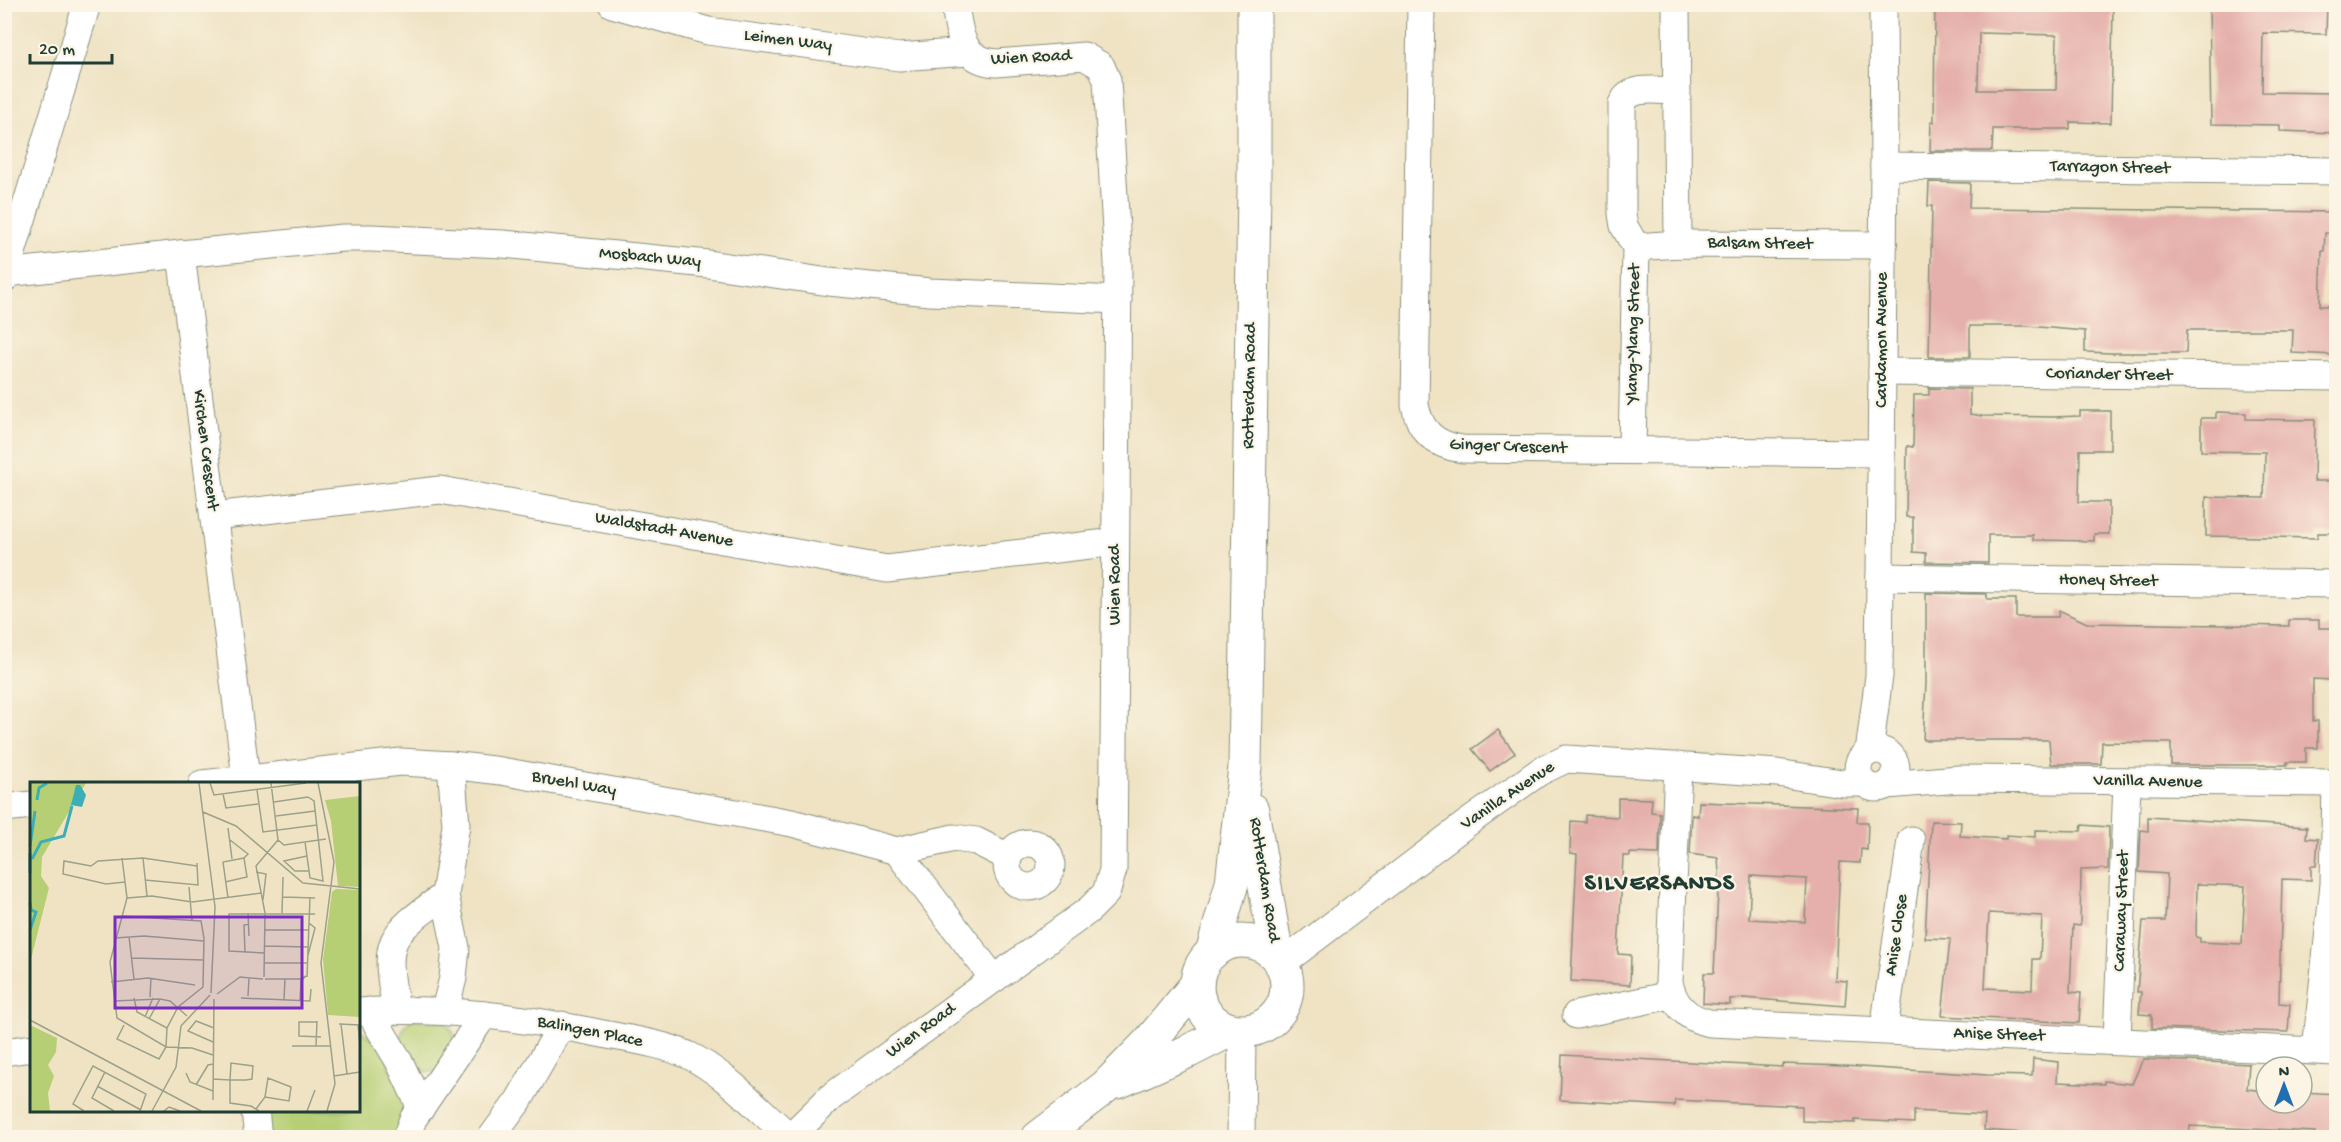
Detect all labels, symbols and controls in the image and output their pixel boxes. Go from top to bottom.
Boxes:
street label: Leimen Way [743,25,833,57]
scale bar [30,27,112,65]
text: 20 m [39,40,75,61]
street label: Wien Road [990,45,1073,71]
street label: Tarragon Street [2049,156,2172,180]
street label: Balsam Street [1706,233,1814,255]
street label: Mosbach Way [598,243,702,273]
street label: Ylang-Ylang Street [1622,262,1646,406]
street label: Cardamon Avenue [1872,271,1893,408]
street label: Rotterdam Road [1238,321,1262,449]
street label: Coriander Street [2046,363,2174,387]
street label: Kirchen Crescent [187,388,223,513]
street label: Ginger Crescent [1449,434,1569,460]
street label: Waldstadt Avenue [593,507,735,553]
street label: Wien Road [1105,543,1126,625]
street label: Honey Street [2059,570,2159,592]
street label: Vanilla Avenue [1456,756,1560,836]
street label: Bruehl Way [529,766,618,802]
street label: Vanilla Avenue [2092,771,2203,793]
inset map [30,782,360,1112]
street label: Rotterdam Road [1244,816,1284,945]
street label: Caraway Street [2109,848,2135,972]
district label: SILVERSANDS [1585,870,1735,899]
street label: Anise Close [1881,892,1913,977]
street label: Wien Road [882,998,961,1063]
street label: Balingen Place [534,1011,645,1053]
street label: Anise Street [1953,1023,2047,1047]
north arrow [2254,1055,2314,1115]
text: N [2279,1064,2290,1083]

